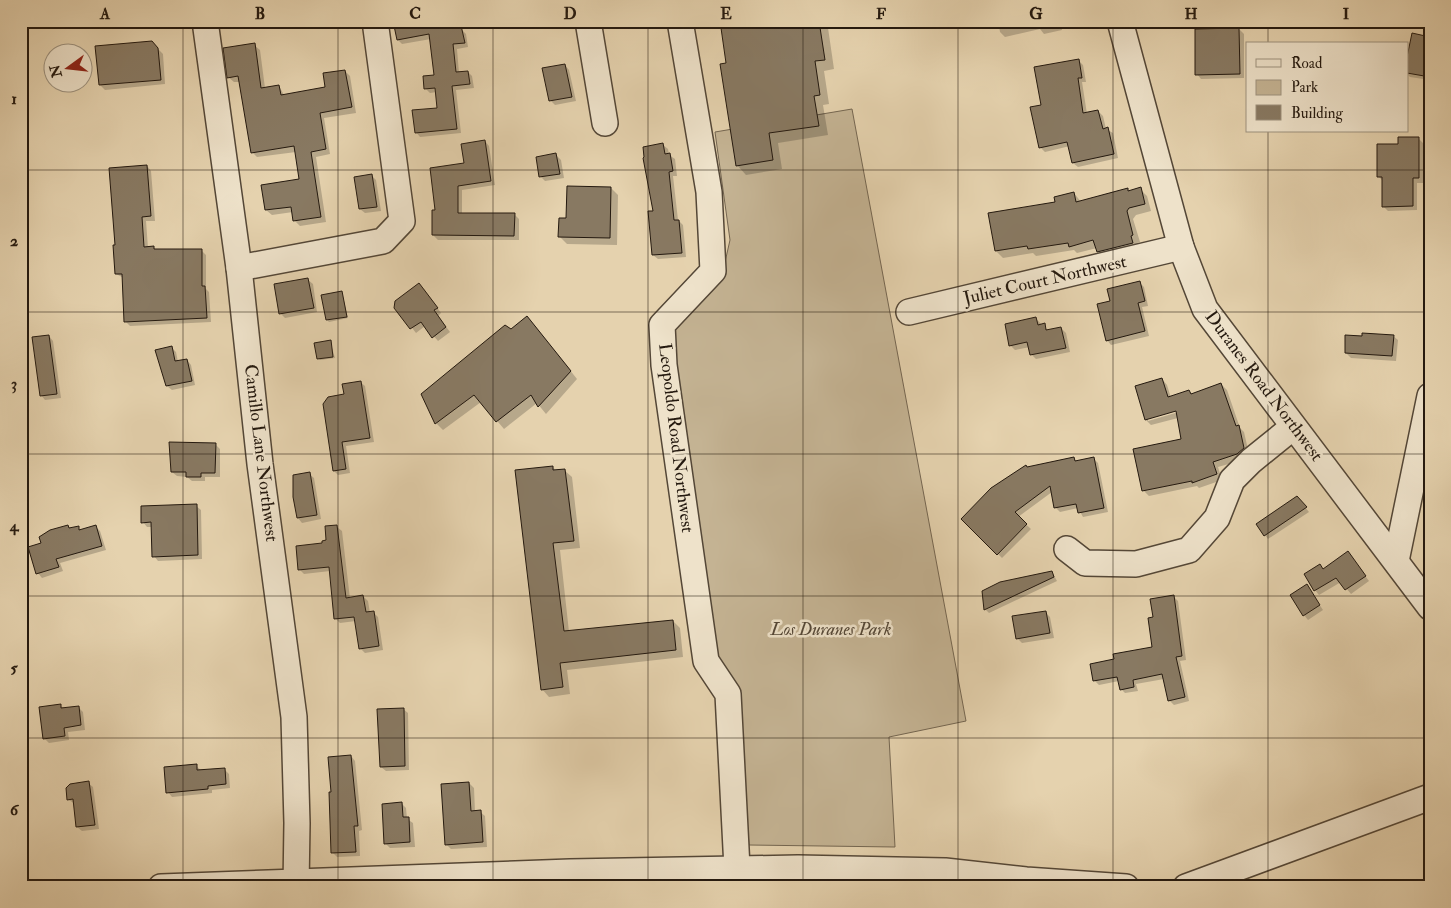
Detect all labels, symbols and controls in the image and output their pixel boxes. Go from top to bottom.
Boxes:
text: A [99,4,111,24]
text: B [255,4,265,24]
text: C [409,4,421,24]
text: D [563,4,577,24]
text: E [720,4,732,24]
text: F [876,4,886,24]
text: G [1029,4,1043,24]
text: H [1184,4,1198,24]
text: I [1343,4,1350,24]
north arrow [42,42,92,92]
legend [1246,42,1408,132]
text: Road [1291,54,1323,73]
text: N [46,63,66,80]
text: Park [1291,78,1318,97]
text: 1 [11,89,17,109]
text: Building [1291,104,1343,123]
text: 2 [10,231,18,251]
street label: Juliet Court Northwest [960,250,1129,310]
street label: Duranes Road Northwest [1200,306,1328,466]
street label: Leopoldo Road Northwest [653,342,699,534]
street label: Camillo Lane Northwest [239,363,283,543]
text: 3 [11,374,17,394]
text: 4 [9,516,20,536]
park label: Los Duranes Park [770,618,891,641]
text: 5 [10,658,18,678]
text: 6 [10,800,20,820]

